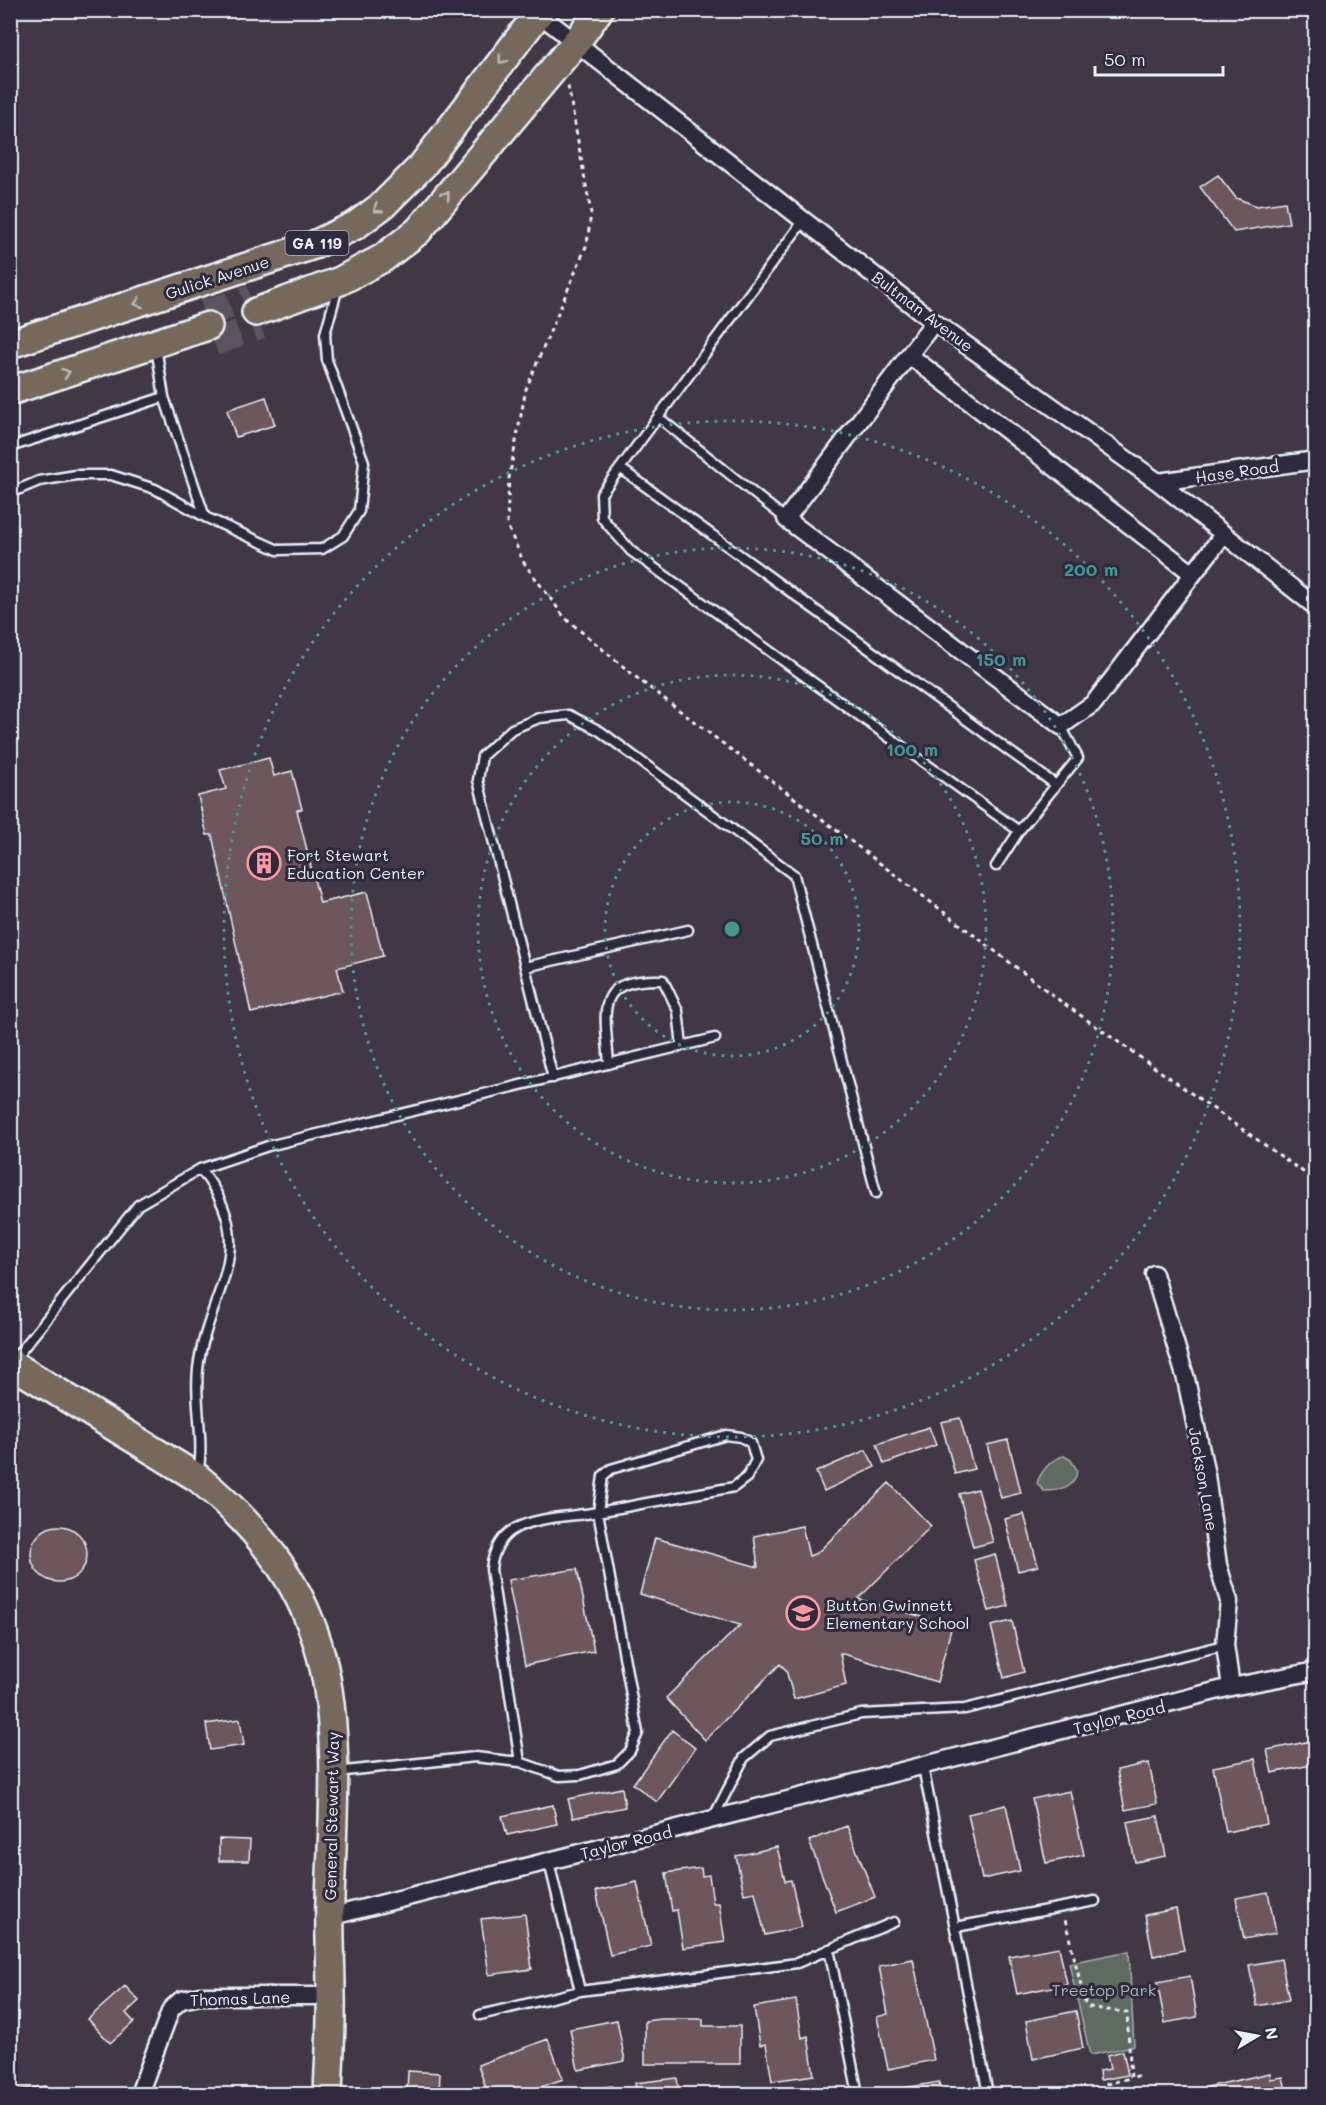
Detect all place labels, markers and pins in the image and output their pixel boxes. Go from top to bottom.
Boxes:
place label: Fort Stewart Education Center [287,844,425,883]
building icon: Fort Stewart Education Center [246,845,282,881]
centre of rings [722,919,742,939]
place label: Button Gwinnett Elementary School [826,1594,970,1633]
school or university icon: Button Gwinnett Elementary School [785,1595,821,1631]

